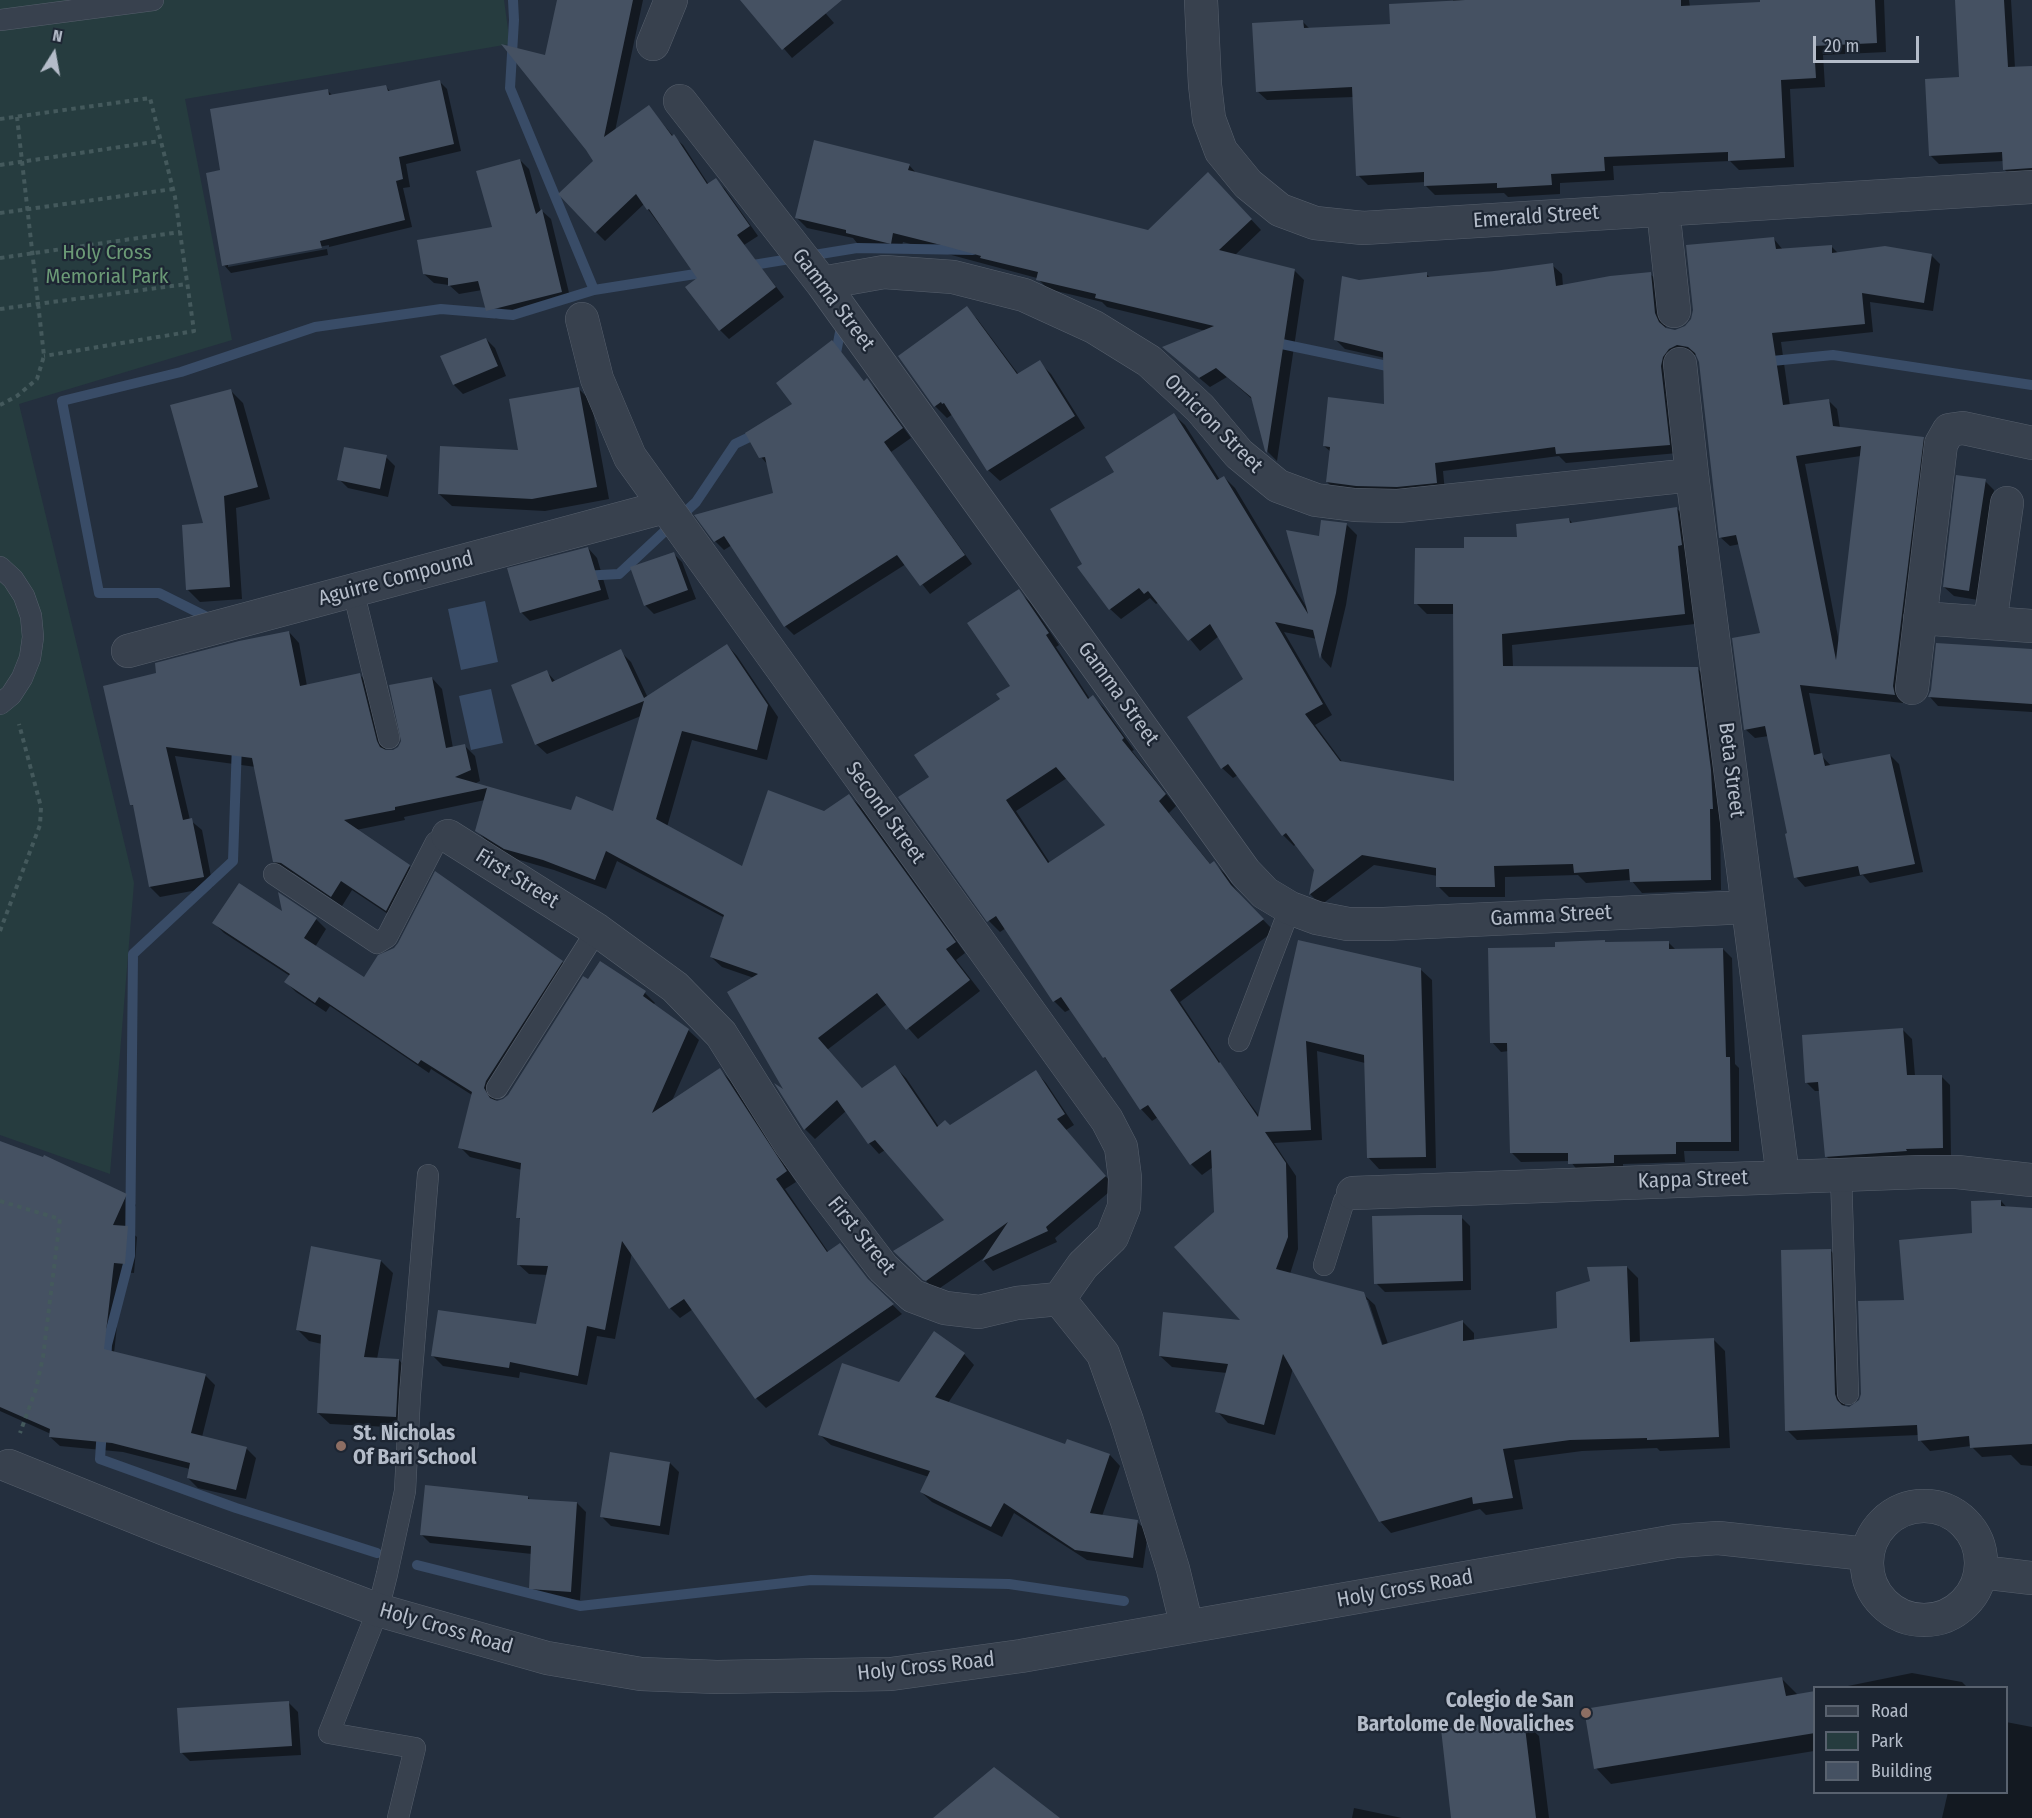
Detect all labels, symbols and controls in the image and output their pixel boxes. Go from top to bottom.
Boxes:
north arrow [24,24,84,84]
scale bar [1816,24,1922,62]
text: N [51,26,64,46]
text: 20 m [1824,35,1859,57]
street label: Emerald Street [1472,200,1600,234]
park label: Holy Cross Memorial Park [46,240,168,290]
street label: Gamma Street [786,244,880,356]
street label: Omicron Street [1158,369,1268,479]
street label: Aguirre Compound [316,546,476,612]
street label: Gamma Street [1072,637,1164,751]
street label: Beta Street [1713,721,1749,819]
street label: Second Street [840,757,930,869]
street label: First Street [471,844,563,914]
street label: Gamma Street [1490,900,1612,932]
street label: Kappa Street [1637,1165,1749,1195]
street label: First Street [822,1192,900,1280]
place label: St. Nicholas Of Bari School [353,1421,476,1471]
marker: St. Nicholas Of Bari School [334,1439,348,1453]
street label: Holy Cross Road [1335,1565,1475,1613]
street label: Holy Cross Road [376,1598,516,1660]
street label: Holy Cross Road [856,1647,996,1687]
legend [1813,1686,2008,1794]
place label: Colegio de San Bartolome de Novaliches [1357,1688,1574,1738]
text: Road [1871,1700,1908,1722]
marker: Colegio de San Bartolome de Novaliches [1579,1706,1593,1720]
text: Park [1871,1730,1903,1752]
text: Building [1871,1760,1932,1782]

